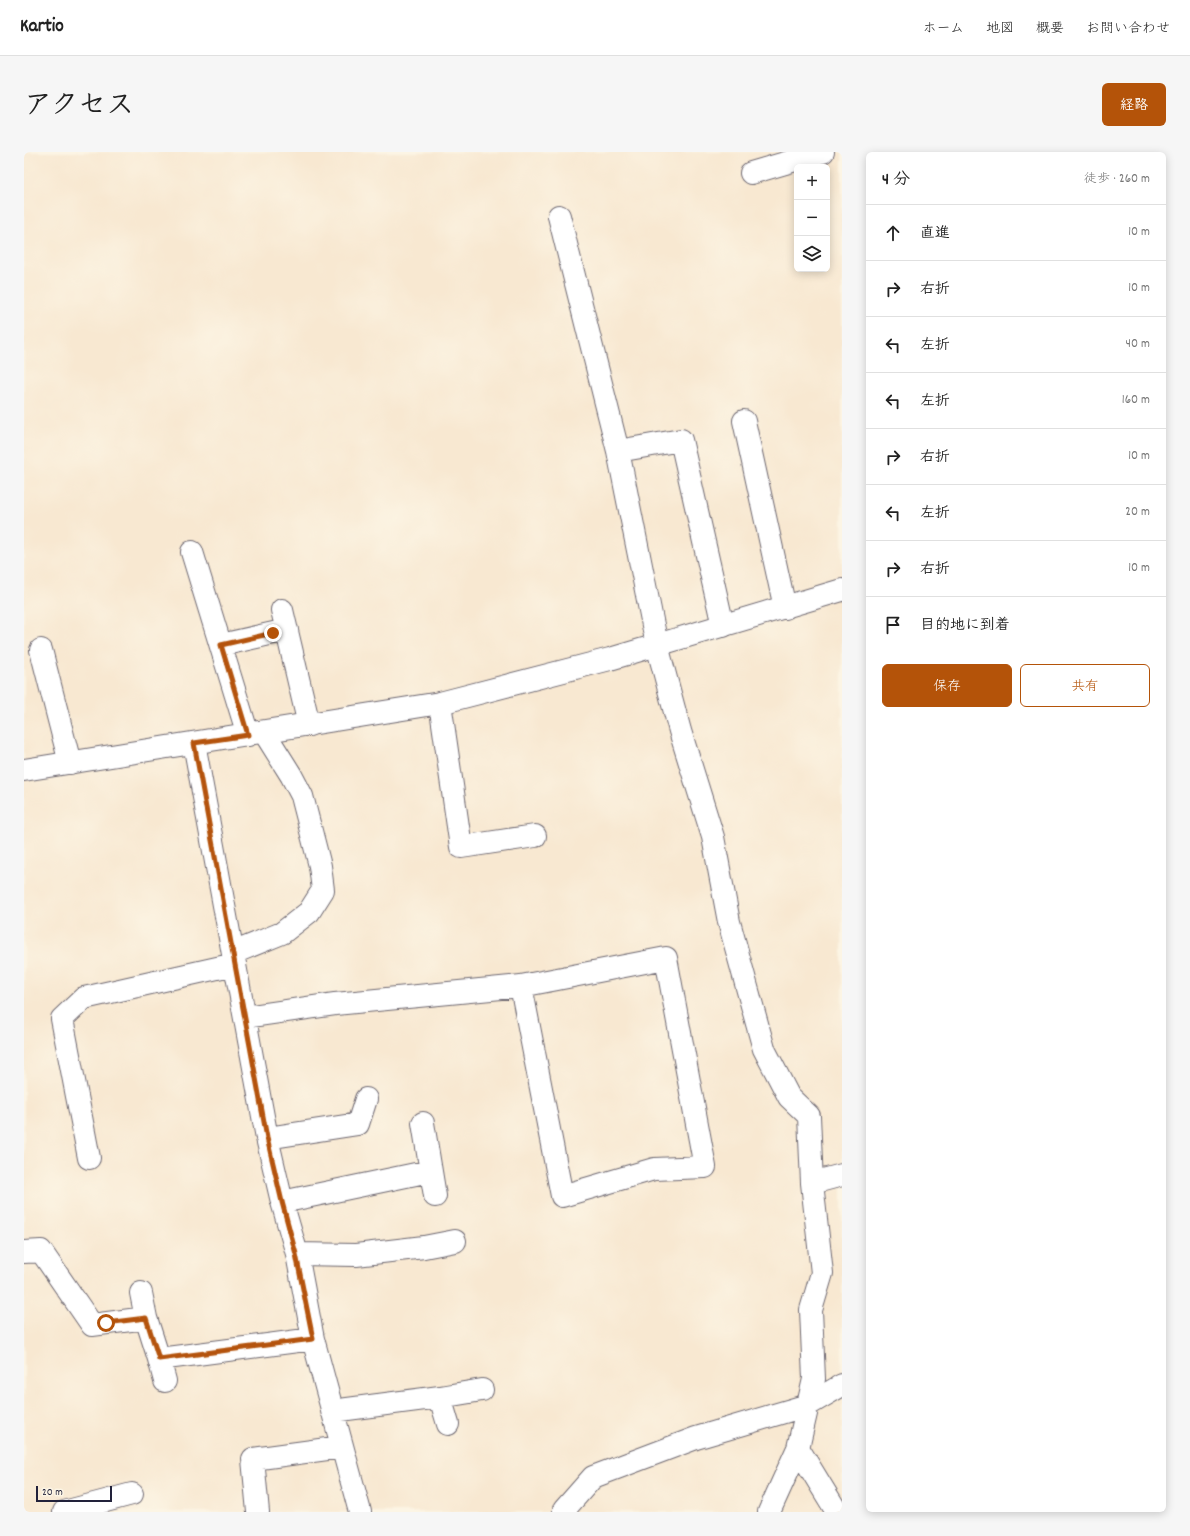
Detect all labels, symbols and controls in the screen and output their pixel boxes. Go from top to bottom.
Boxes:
text: Kartio [20,14,64,41]
text: ホーム [923,19,964,39]
text: 地図 [986,19,1014,39]
text: 概要 [1036,19,1064,39]
text: お問い合わせ [1086,19,1170,39]
button: 経路 [1102,83,1166,126]
text: アクセス [24,88,134,128]
map controls [794,164,830,272]
button: + [794,164,830,200]
text: 4 分 [882,169,910,193]
text: 徒歩 · 260 m [1084,170,1150,189]
button: − [794,200,830,236]
icon: ahead [882,222,904,244]
text: 直進 [920,223,950,245]
text: 10 m [1128,223,1150,242]
button: layers [794,236,830,272]
icon: right [882,278,904,300]
text: 右折 [920,279,950,301]
text: 10 m [1128,279,1150,298]
icon: left [882,334,904,356]
text: 左折 [920,335,950,357]
text: 40 m [1126,335,1150,354]
icon: left [882,390,904,412]
text: 左折 [920,391,950,413]
text: 160 m [1122,391,1150,410]
icon: right [882,446,904,468]
text: 右折 [920,447,950,469]
text: 10 m [1128,447,1150,466]
icon: left [882,502,904,524]
text: 左折 [920,503,950,525]
text: 20 m [1125,503,1150,522]
icon: right [882,558,904,580]
text: 右折 [920,559,950,581]
text: 10 m [1128,559,1150,578]
icon: arrive [882,614,904,636]
text: 目的地に到着 [920,615,1010,637]
route end [264,624,282,642]
button: 保存 [882,664,1012,707]
button: 共有 [1020,664,1150,707]
route start [97,1314,115,1332]
scale bar [36,1484,112,1503]
text: 20 m [42,1485,63,1501]

